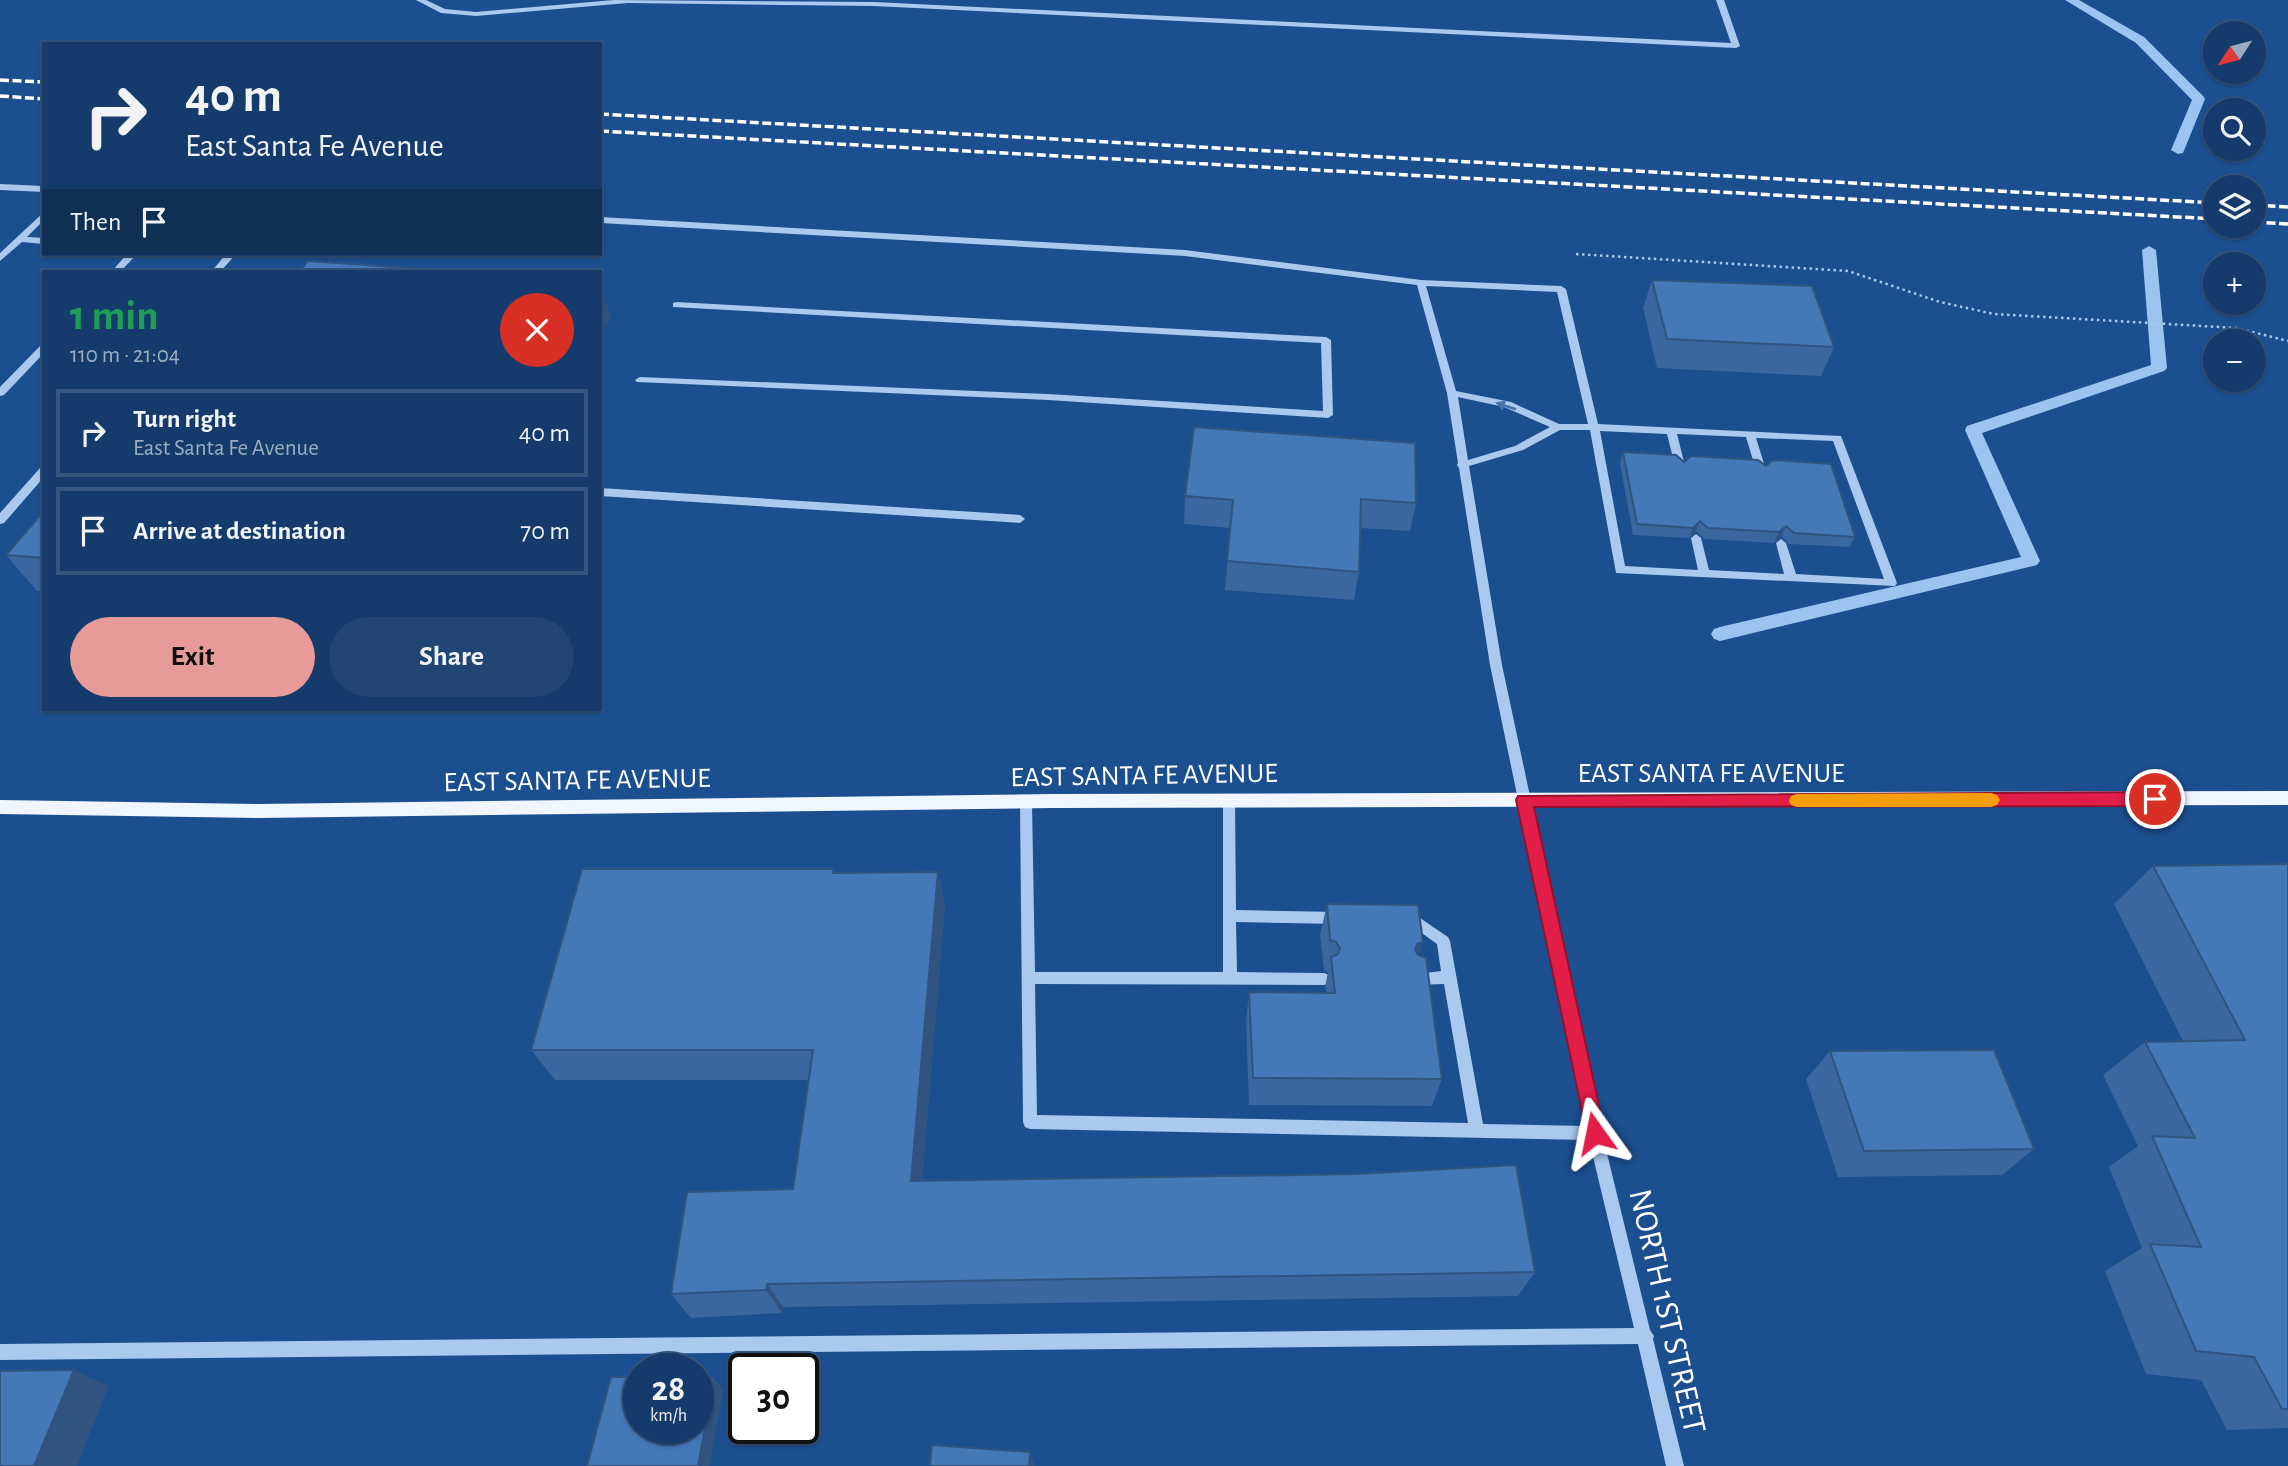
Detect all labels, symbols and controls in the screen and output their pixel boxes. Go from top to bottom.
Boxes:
north arrow [2203,21,2266,84]
map controls [2203,21,2266,392]
icon: right [70,70,161,161]
text: 40 m [185,72,282,121]
button: search [2203,98,2266,161]
text: East Santa Fe Avenue [185,130,444,162]
button: layers [2203,175,2266,238]
icon: arrive [135,203,173,241]
text: Then [70,209,121,235]
button: + [2203,252,2266,315]
button: close [500,293,574,367]
text: 1 min [70,295,159,337]
button: − [2203,329,2266,392]
text: 110 m · 21:04 [70,344,180,367]
one-way arrow [1496,400,1517,410]
text: Turn right [133,406,236,432]
icon: right [74,414,112,452]
text: 40 m [519,420,570,446]
text: East Santa Fe Avenue [133,437,319,460]
icon: arrive [74,512,112,550]
text: Arrive at destination [133,518,346,544]
text: 70 m [520,518,570,544]
button: Exit [70,617,315,697]
button: Share [329,617,574,697]
street label: EAST SANTA FE AVENUE [1010,760,1278,792]
street label: EAST SANTA FE AVENUE [1577,760,1845,788]
street label: EAST SANTA FE AVENUE [443,765,711,797]
pin [2125,769,2185,829]
icon: arrive [2136,780,2174,818]
position arrow [1558,1096,1632,1170]
street label: NORTH 1ST STREET [1622,1186,1711,1437]
speed limit sign: 30 [728,1353,819,1444]
text: 28 [652,1372,685,1407]
text: km/h [650,1407,687,1425]

